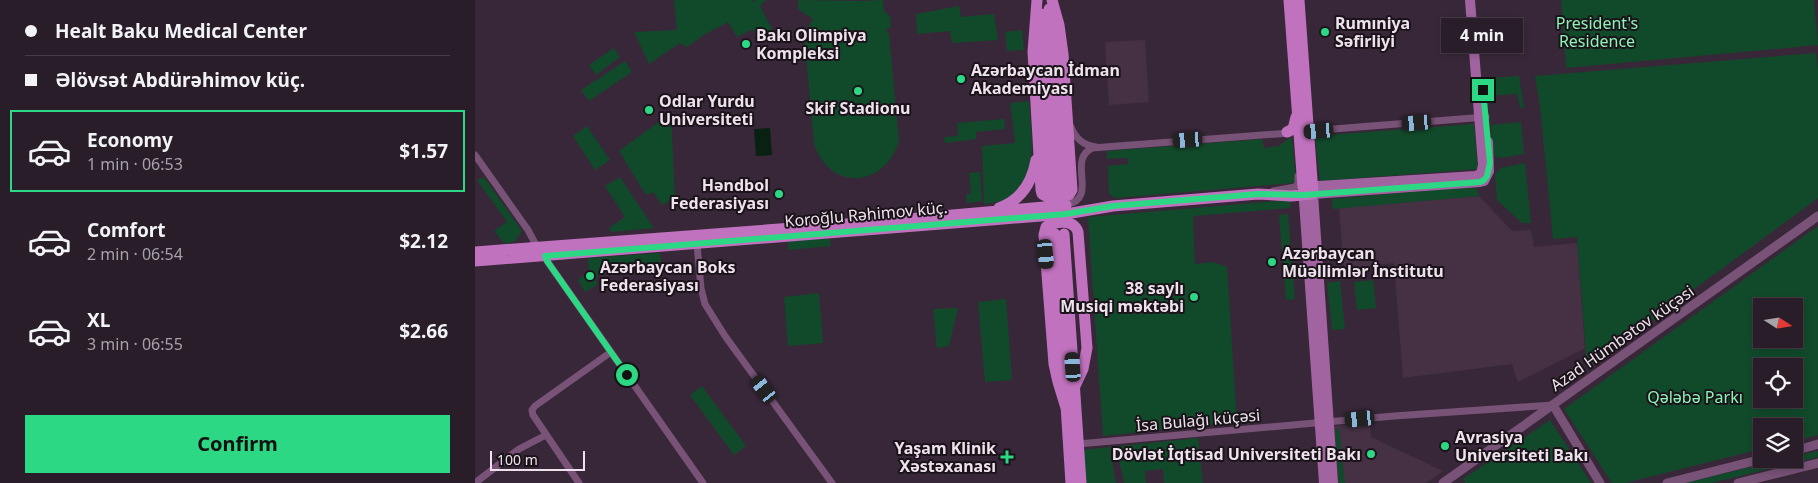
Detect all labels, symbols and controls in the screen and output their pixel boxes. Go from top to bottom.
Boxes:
place label: Rumıniya Səfirliyi [1335,12,1410,52]
park label: President's Residence [1556,12,1638,52]
text: Healt Baku Medical Center [55,18,307,44]
callout: 4 min [1442,18,1524,52]
place label: Bakı Olimpiya Kompleksi [756,24,867,64]
text: 4 min [1460,24,1504,46]
marker: Rumıniya Səfirliyi [1319,26,1331,38]
marker: Bakı Olimpiya Kompleksi [740,38,752,50]
place label: Azərbaycan İdman Akademiyası [971,59,1120,99]
text: Əlövsət Abdürəhimov küç. [55,67,305,93]
marker: Azərbaycan İdman Akademiyası [955,73,967,85]
route end [1472,79,1494,101]
marker: Skif Stadionu [852,85,864,97]
place label: Odlar Yurdu Universiteti [659,90,755,130]
place label: Skif Stadionu [806,97,910,119]
marker: Odlar Yurdu Universiteti [643,104,655,116]
car [1401,114,1432,132]
car [1303,122,1334,140]
text: Economy [87,127,173,153]
icon: car [27,129,72,174]
car [1172,131,1203,149]
text: $1.57 [399,138,448,164]
text: 1 min · 06:53 [87,153,183,175]
place label: Həndbol Federasiyası [670,174,769,214]
marker: Həndbol Federasiyası [773,188,785,200]
street label: Koroğlu Rəhimov küç. [784,196,948,232]
text: Comfort [87,217,166,243]
icon: car [27,219,72,264]
text: $2.12 [399,228,448,254]
car [1037,238,1054,270]
place label: Azərbaycan Müəllimlər İnstitutu [1282,242,1444,282]
text: 2 min · 06:54 [87,243,183,265]
place label: Azərbaycan Boks Federasiyası [600,256,736,296]
marker: Azərbaycan Müəllimlər İnstitutu [1266,256,1278,268]
marker: Azərbaycan Boks Federasiyası [584,270,596,282]
place label: 38 saylı Musiqi məktəbi [1060,277,1184,317]
street label: Azad Hümbətov küçəsi [1546,280,1698,396]
marker: 38 saylı Musiqi məktəbi [1188,291,1200,303]
north arrow [1753,298,1803,348]
map controls [1753,298,1803,468]
text: XL [87,307,110,333]
icon: car [27,309,72,354]
text: $2.66 [399,318,448,344]
text: 3 min · 06:55 [87,333,183,355]
car [1064,352,1081,382]
button: locate [1753,358,1803,408]
route start [616,364,638,386]
car [748,373,779,405]
park label: Qələbə Parkı [1647,386,1743,408]
street label: İsa Bulağı küçəsi [1135,404,1261,436]
car [1344,410,1375,428]
button: Confirm [25,415,450,473]
button: layers [1753,418,1803,468]
place label: Avrasiya Universiteti Bakı [1455,426,1588,466]
place label: Yaşam Klinik Xəstəxanası [895,437,996,477]
marker: Avrasiya Universiteti Bakı [1439,440,1451,452]
place label: Dövlət İqtisad Universiteti Bakı [1112,443,1361,465]
scale bar [490,448,585,471]
marker: Dövlət İqtisad Universiteti Bakı [1365,448,1377,460]
text: 100 m [497,450,538,469]
marker: Yaşam Klinik Xəstəxanası [1000,450,1014,464]

